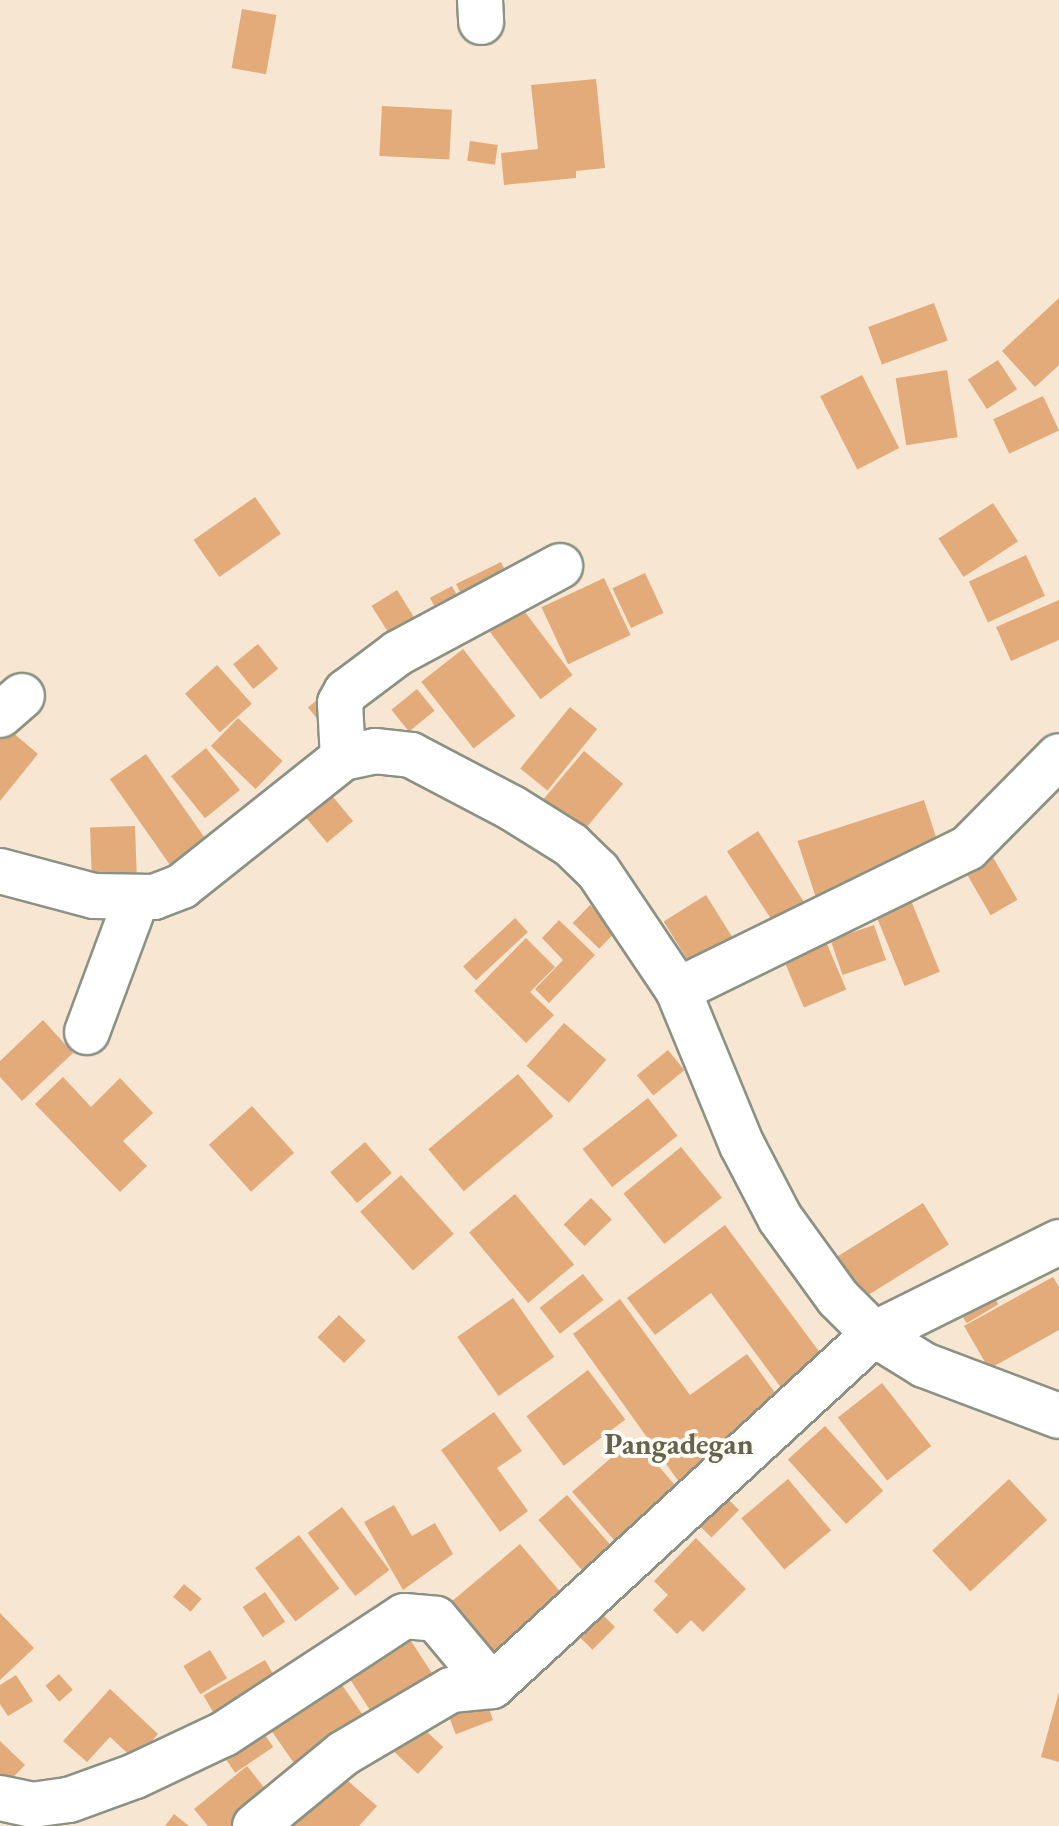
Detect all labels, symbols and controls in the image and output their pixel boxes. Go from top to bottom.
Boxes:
district label: Pangadegan [604,1426,754,1462]

